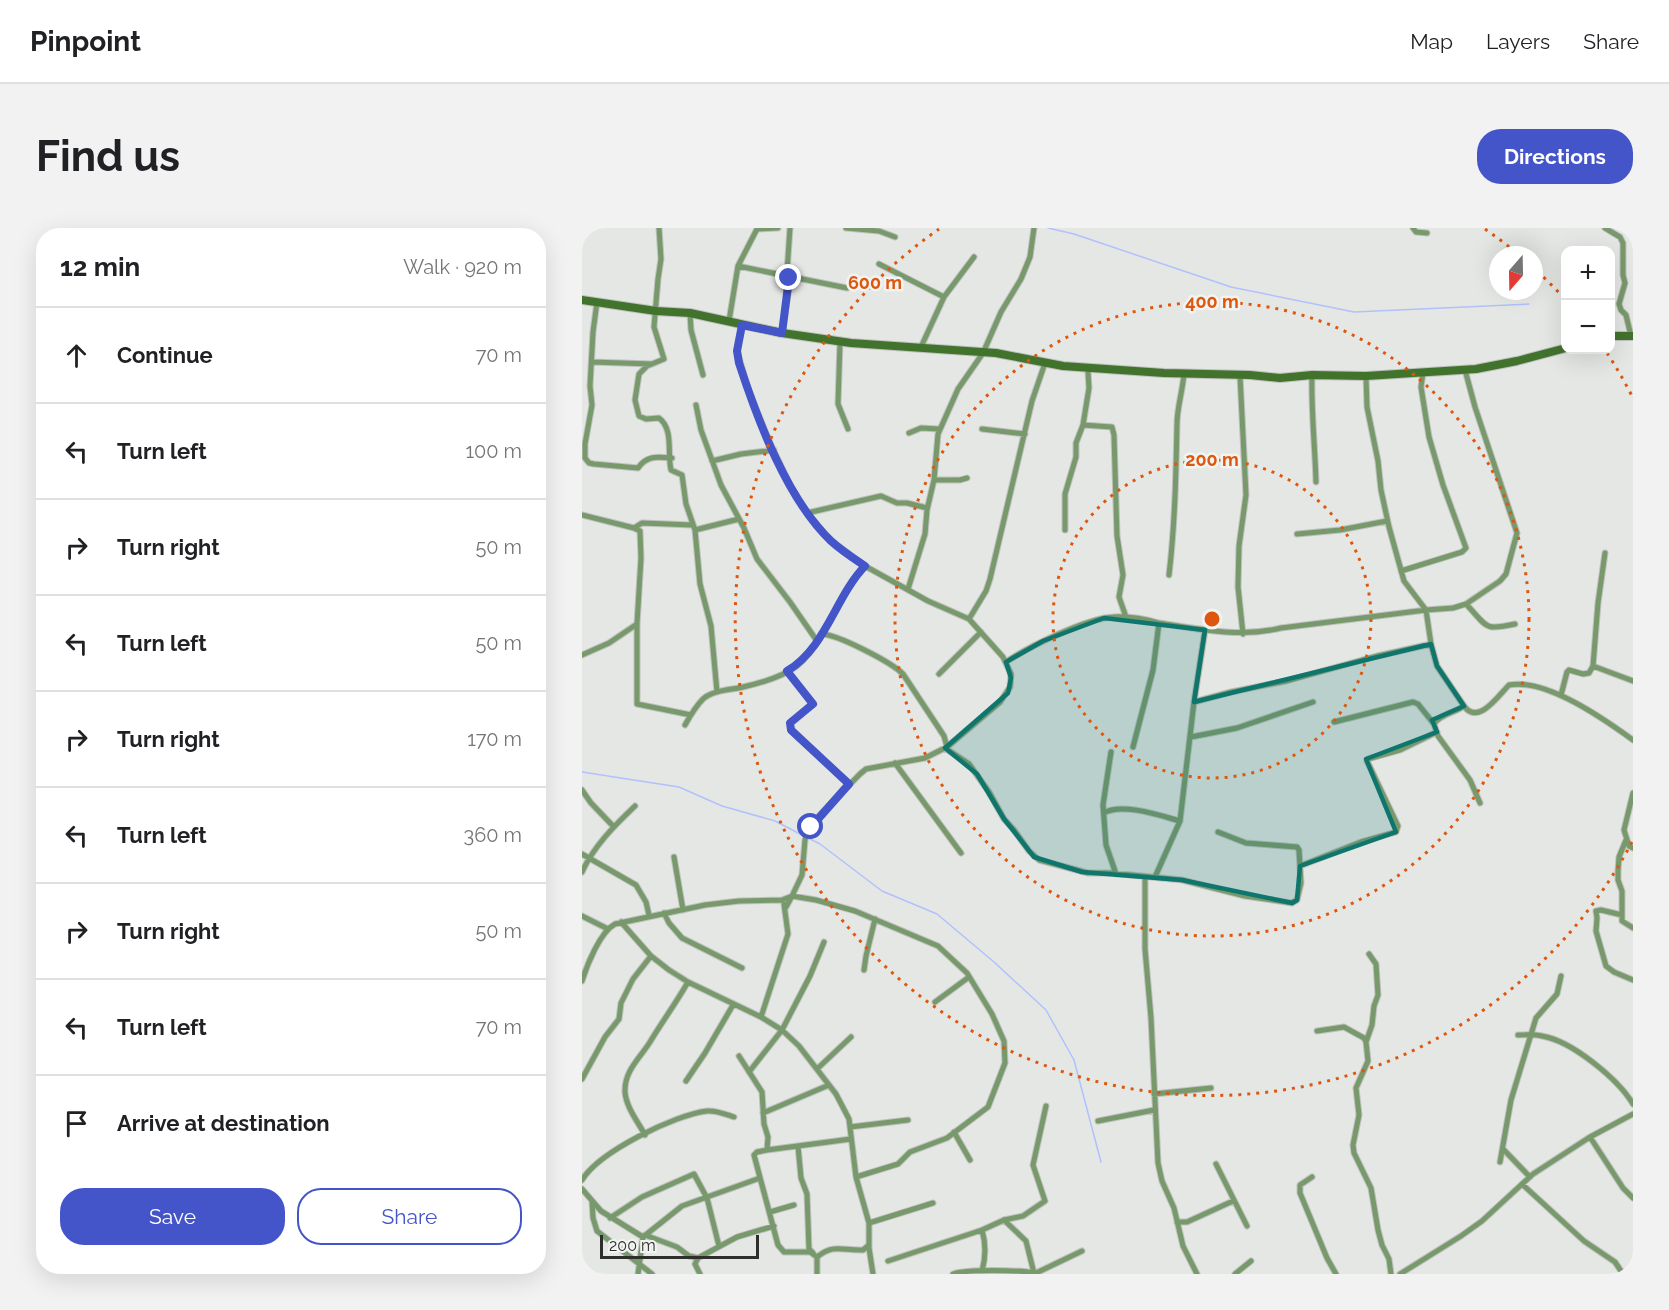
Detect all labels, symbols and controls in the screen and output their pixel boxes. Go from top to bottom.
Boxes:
text: Pinpoint [30,25,141,58]
text: Map [1410,29,1453,54]
text: Layers [1486,29,1550,54]
text: Share [1583,29,1639,54]
button: Directions [1477,129,1633,184]
text: Find us [36,132,180,181]
north arrow [1489,246,1543,300]
map controls [1561,246,1615,354]
button: + [1561,246,1615,300]
text: 12 min [60,252,140,282]
text: Walk · 920 m [403,255,522,279]
route end [775,264,801,290]
text: 600 m [848,272,902,293]
text: 400 m [1185,291,1239,312]
button: − [1561,300,1615,354]
icon: ahead [60,339,93,372]
text: Continue [117,342,213,368]
text: 70 m [476,343,522,367]
icon: left [60,435,93,468]
text: Turn left [117,438,207,464]
text: 100 m [465,439,522,463]
text: 200 m [1185,449,1239,470]
icon: right [60,531,93,564]
text: Turn right [117,534,220,560]
text: 50 m [475,535,522,559]
centre of rings [1202,609,1222,629]
icon: left [60,627,93,660]
text: Turn left [117,630,207,656]
text: 50 m [475,631,522,655]
icon: right [60,723,93,756]
text: Turn right [117,726,220,752]
text: 170 m [467,727,522,751]
route start [797,813,823,839]
icon: left [60,819,93,852]
text: Turn left [117,822,207,848]
text: 360 m [464,823,522,847]
icon: right [60,915,93,948]
text: Turn right [117,918,220,944]
text: 50 m [475,919,522,943]
icon: left [60,1011,93,1044]
text: Turn left [117,1014,207,1040]
text: 70 m [476,1015,522,1039]
icon: arrive [60,1107,93,1140]
text: Arrive at destination [117,1110,330,1136]
button: Save [60,1188,285,1245]
button: Share [297,1188,522,1245]
scale bar [600,1232,759,1260]
text: 200 m [609,1236,656,1255]

